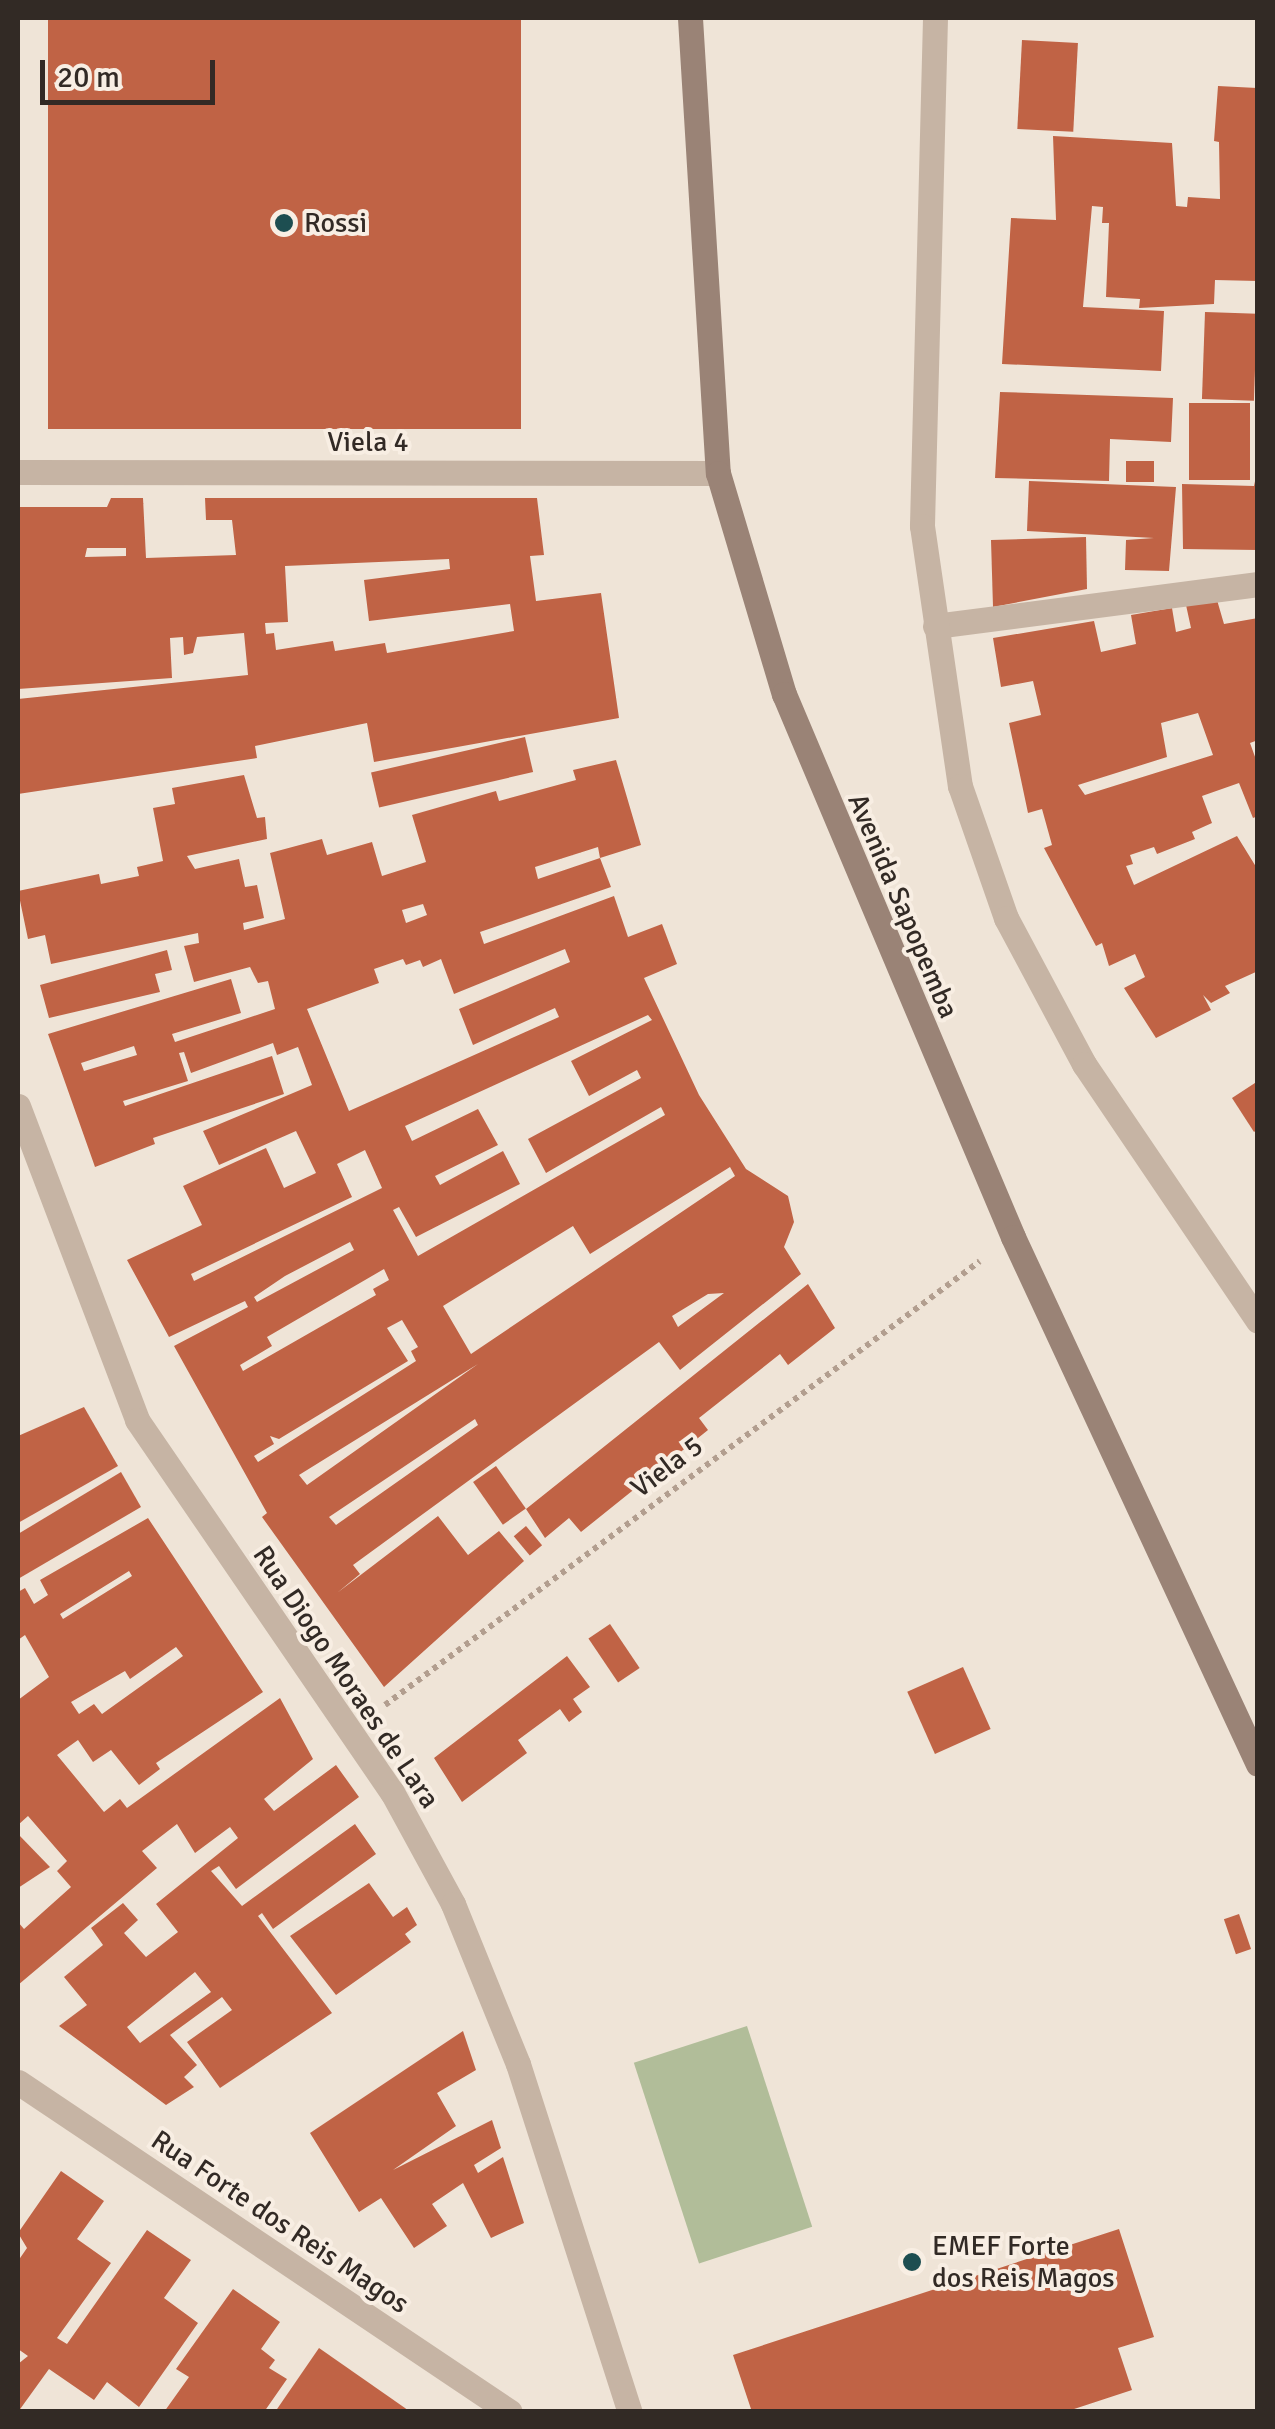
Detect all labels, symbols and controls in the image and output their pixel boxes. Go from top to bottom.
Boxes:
scale bar [45,40,220,102]
text: 20 m [57,59,120,96]
place label: Rossi [304,206,367,240]
marker: Rossi [273,212,295,234]
street label: Viela 4 [327,425,409,459]
street label: Avenida Sapopemba [841,789,965,1023]
street label: Viela 5 [624,1429,710,1505]
street label: Rua Diogo Moraes de Lara [246,1539,446,1815]
street label: Rua Forte dos Reis Magos [145,2123,415,2321]
place label: EMEF Forte dos Reis Magos [932,2229,1115,2295]
marker: EMEF Forte dos Reis Magos [901,2251,923,2273]

